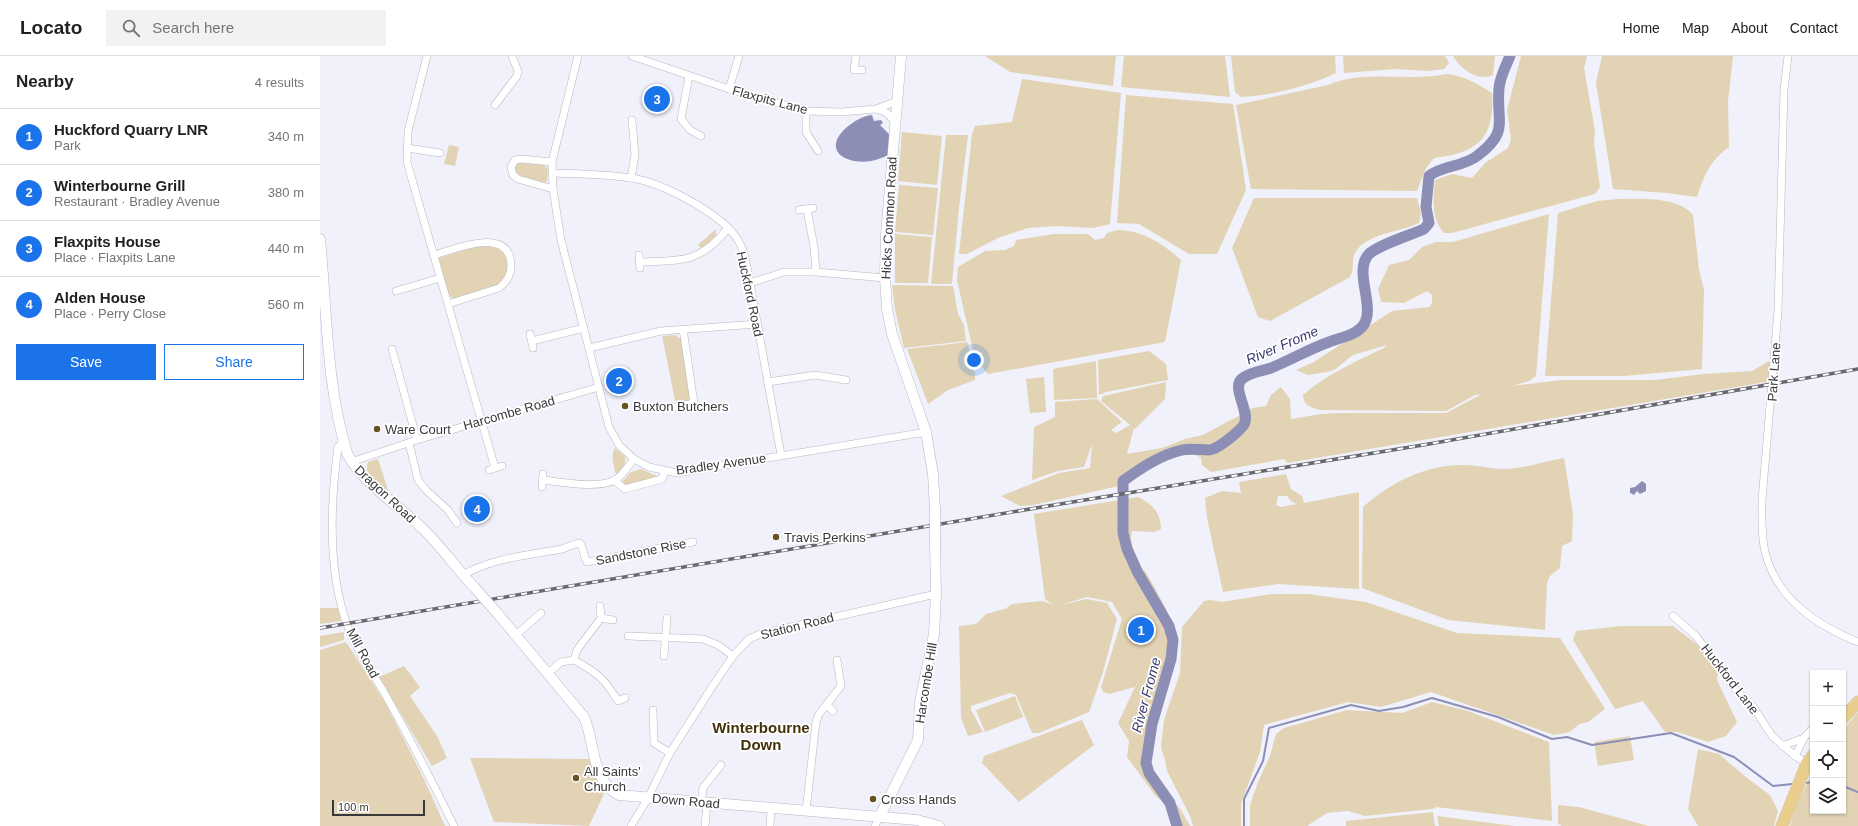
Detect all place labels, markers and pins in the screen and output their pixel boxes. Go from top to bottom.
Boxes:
pin: 3 [644,84,670,114]
pin: 2 [606,366,632,396]
place label: Buxton Butchers [633,399,729,414]
marker: Buxton Butchers [620,401,630,411]
place label: Ware Court [385,422,451,437]
marker: Ware Court [372,424,382,434]
pin: 4 [464,494,490,524]
place label: Travis Perkins [784,530,866,545]
marker: Travis Perkins [771,532,781,542]
pin: 1 [1128,615,1154,645]
place label: All Saints' Church [584,764,641,794]
marker: All Saints' Church [571,773,581,783]
place label: Cross Hands [881,792,957,807]
marker: Cross Hands [868,794,878,804]

